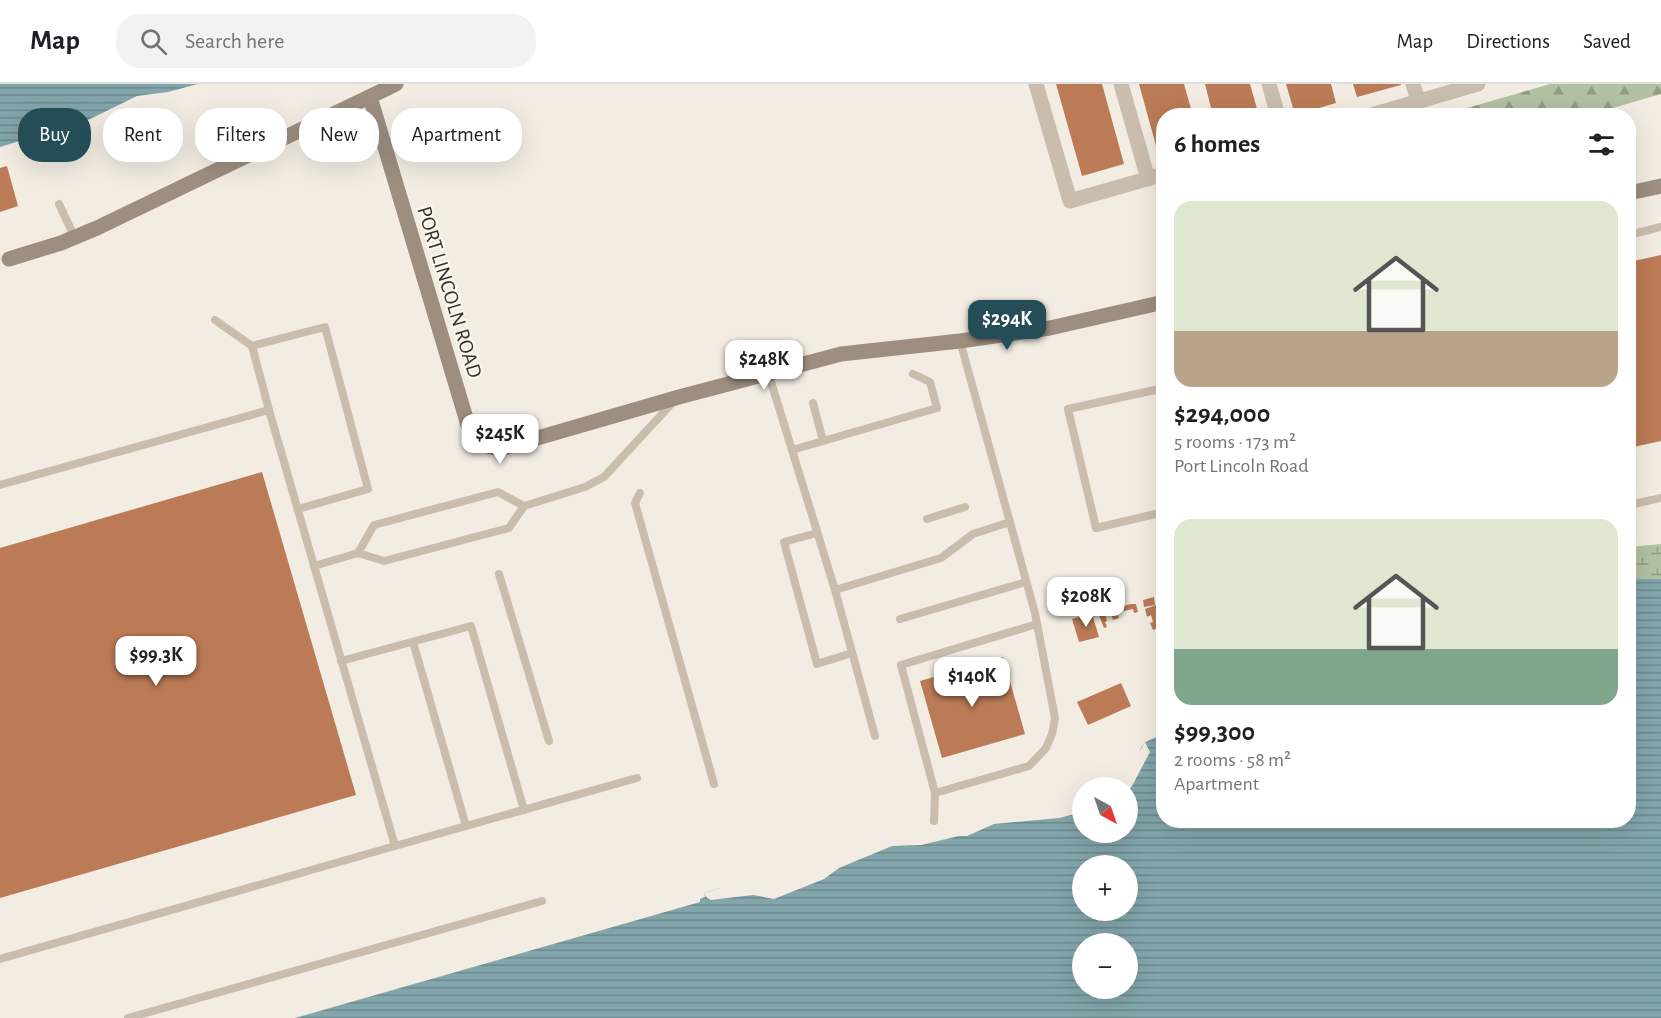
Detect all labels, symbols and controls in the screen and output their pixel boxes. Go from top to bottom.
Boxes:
search box [116,14,536,68]
icon: search [137,25,170,58]
text: Map [30,27,80,55]
text: Search here [185,30,284,52]
text: Map [1397,31,1433,52]
text: Directions [1466,31,1550,52]
text: Saved [1583,31,1631,52]
chip: Buy [18,108,91,162]
chip: Rent [103,108,183,162]
chip: Filters [195,108,287,162]
chip: New [299,108,379,162]
chip: Apartment [391,108,522,162]
icon: filters [1585,128,1618,161]
text: 6 homes [1174,131,1260,157]
street label: PORT LINCOLN ROAD [413,204,486,380]
icon: home [1342,240,1450,348]
pin: $294K [965,300,1049,351]
text: $294K [982,309,1032,329]
pin: $248K [722,340,806,391]
text: $248K [739,349,789,369]
text: $294,000 [1174,401,1270,427]
pin: $245K [458,414,542,465]
text: $245K [476,423,524,443]
text: 5 rooms · 173 m² [1174,432,1296,452]
text: Port Lincoln Road [1174,456,1309,476]
icon: home [1342,558,1450,666]
pin: $208K [1044,577,1128,628]
text: $208K [1061,586,1111,606]
pin: $99.3K [107,636,205,687]
text: $99.3K [129,645,183,665]
pin: $140K [930,657,1014,708]
text: $140K [948,666,996,686]
text: $99,300 [1174,719,1255,745]
text: 2 rooms · 58 m² [1174,750,1291,770]
text: Apartment [1174,774,1259,794]
north arrow [1072,777,1138,843]
map controls [1072,777,1138,999]
button: + [1072,855,1138,921]
button: − [1072,933,1138,999]

